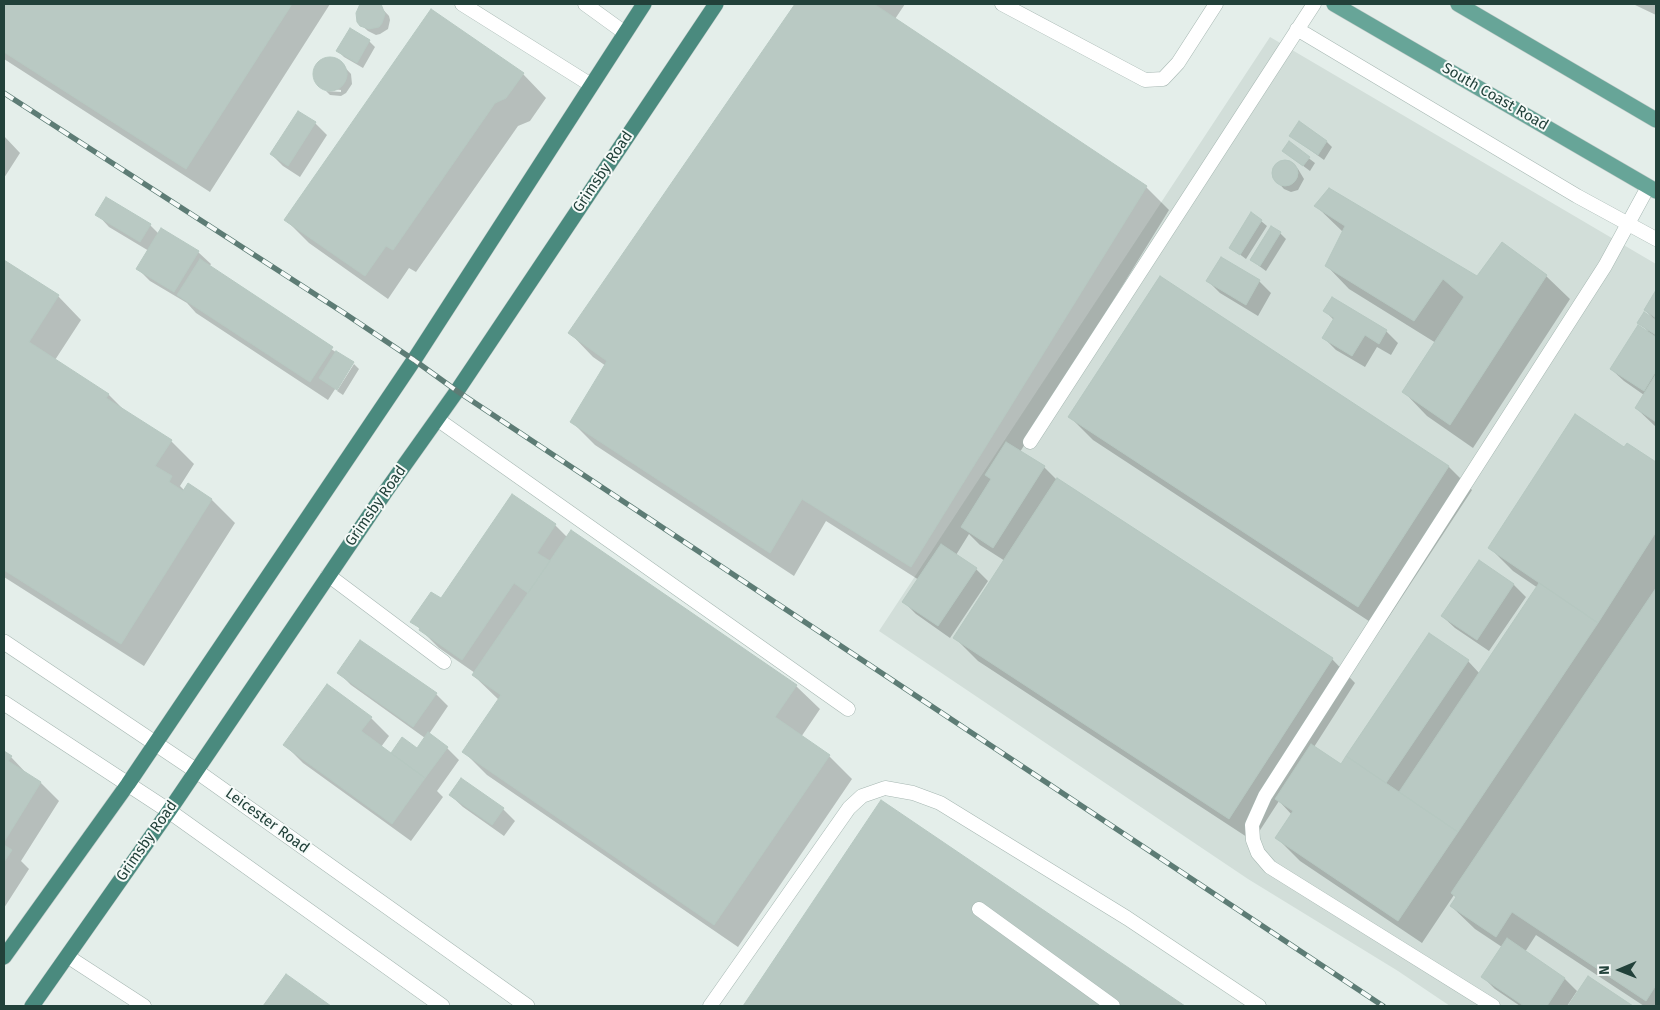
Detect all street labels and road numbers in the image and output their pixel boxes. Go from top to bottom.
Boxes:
street label: South Coast Road [1439,59,1551,135]
street label: Grimsby Road [569,128,637,216]
street label: Grimsby Road [342,462,410,550]
street label: Leicester Road [222,785,312,857]
street label: Grimsby Road [113,797,181,885]

